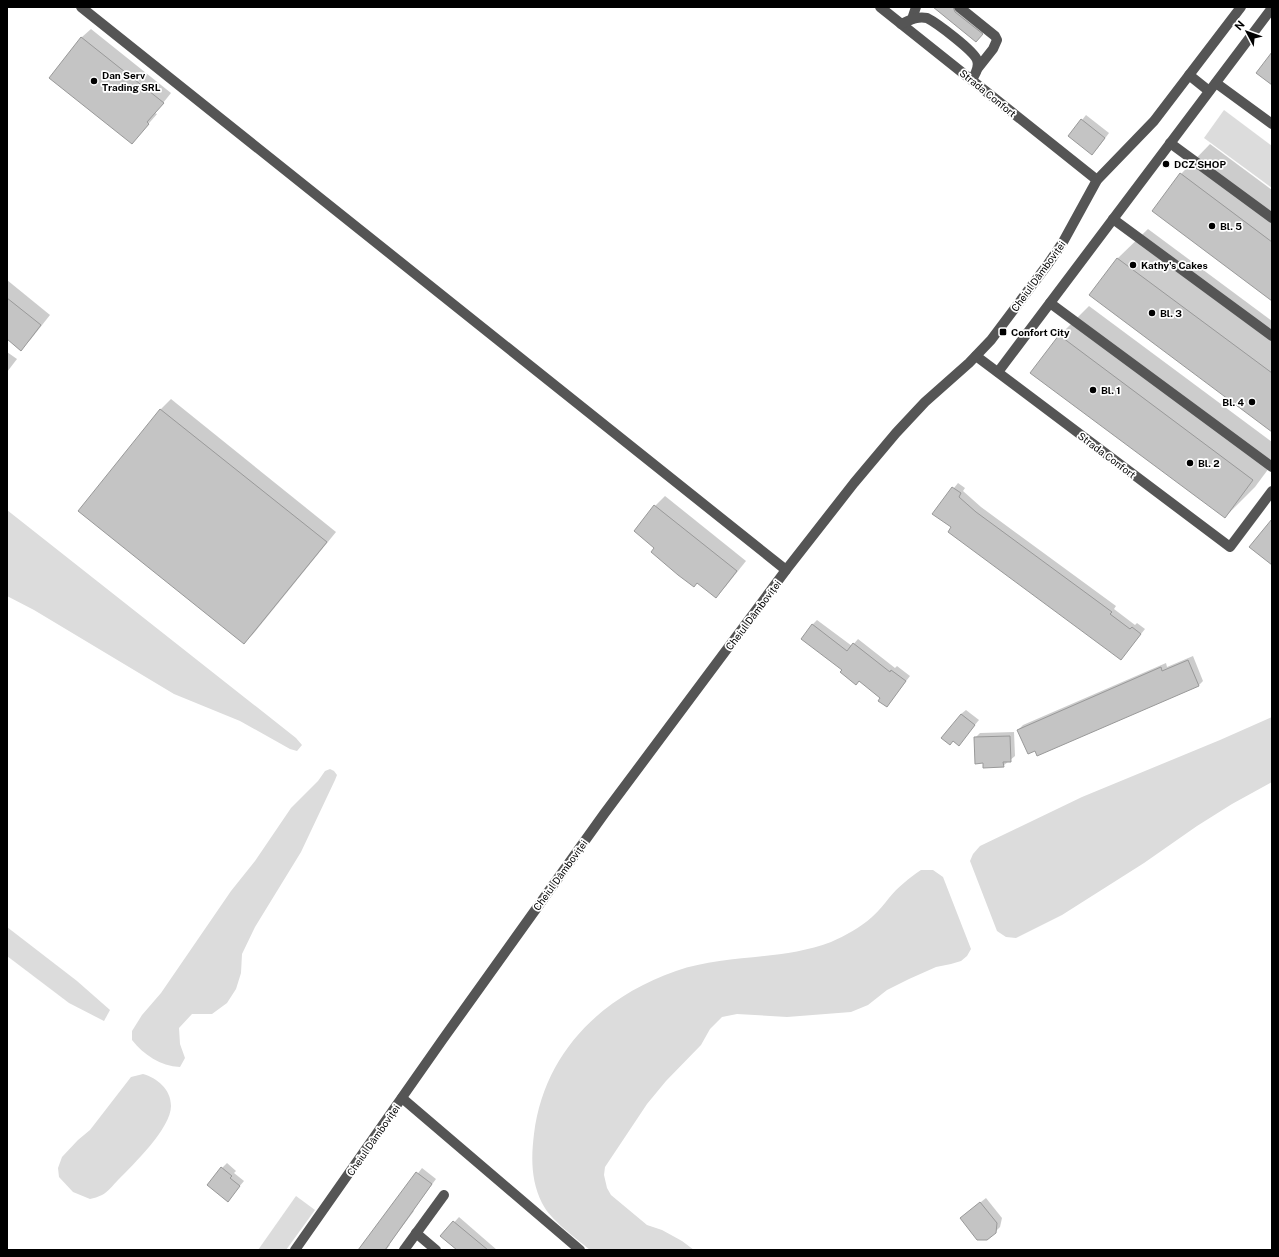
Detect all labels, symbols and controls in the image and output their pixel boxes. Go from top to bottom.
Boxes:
north arrow [1227,12,1267,52]
text: N [1232,18,1247,33]
street label: Strada Confort [957,67,1019,119]
place label: Dan Serv Trading SRL [102,69,161,93]
marker: Dan Serv Trading SRL [89,76,99,86]
place label: DCZ SHOP [1174,158,1226,170]
marker: DCZ SHOP [1161,159,1171,169]
place label: Bl. 5 [1220,220,1242,232]
marker: Bl. 5 [1207,221,1217,231]
street label: Cheiul Dâmboviței [1008,238,1068,314]
place label: Kathy's Cakes [1141,259,1208,271]
marker: Kathy's Cakes [1128,260,1138,270]
place label: Bl. 3 [1160,307,1182,319]
marker: Bl. 3 [1147,308,1157,318]
place label: Confort City [1011,326,1070,338]
marker: Confort City [998,327,1008,337]
place label: Bl. 1 [1101,384,1120,396]
marker: Bl. 1 [1088,385,1098,395]
place label: Bl. 4 [1222,396,1244,408]
marker: Bl. 4 [1247,397,1257,407]
street label: Strada Confort [1076,429,1138,481]
place label: Bl. 2 [1198,457,1220,469]
marker: Bl. 2 [1185,458,1195,468]
street label: Cheiul Dâmboviței [723,578,783,652]
street label: Cheiul Dâmboviței [530,837,590,913]
street label: Cheiul Dâmboviței [344,1102,402,1178]

